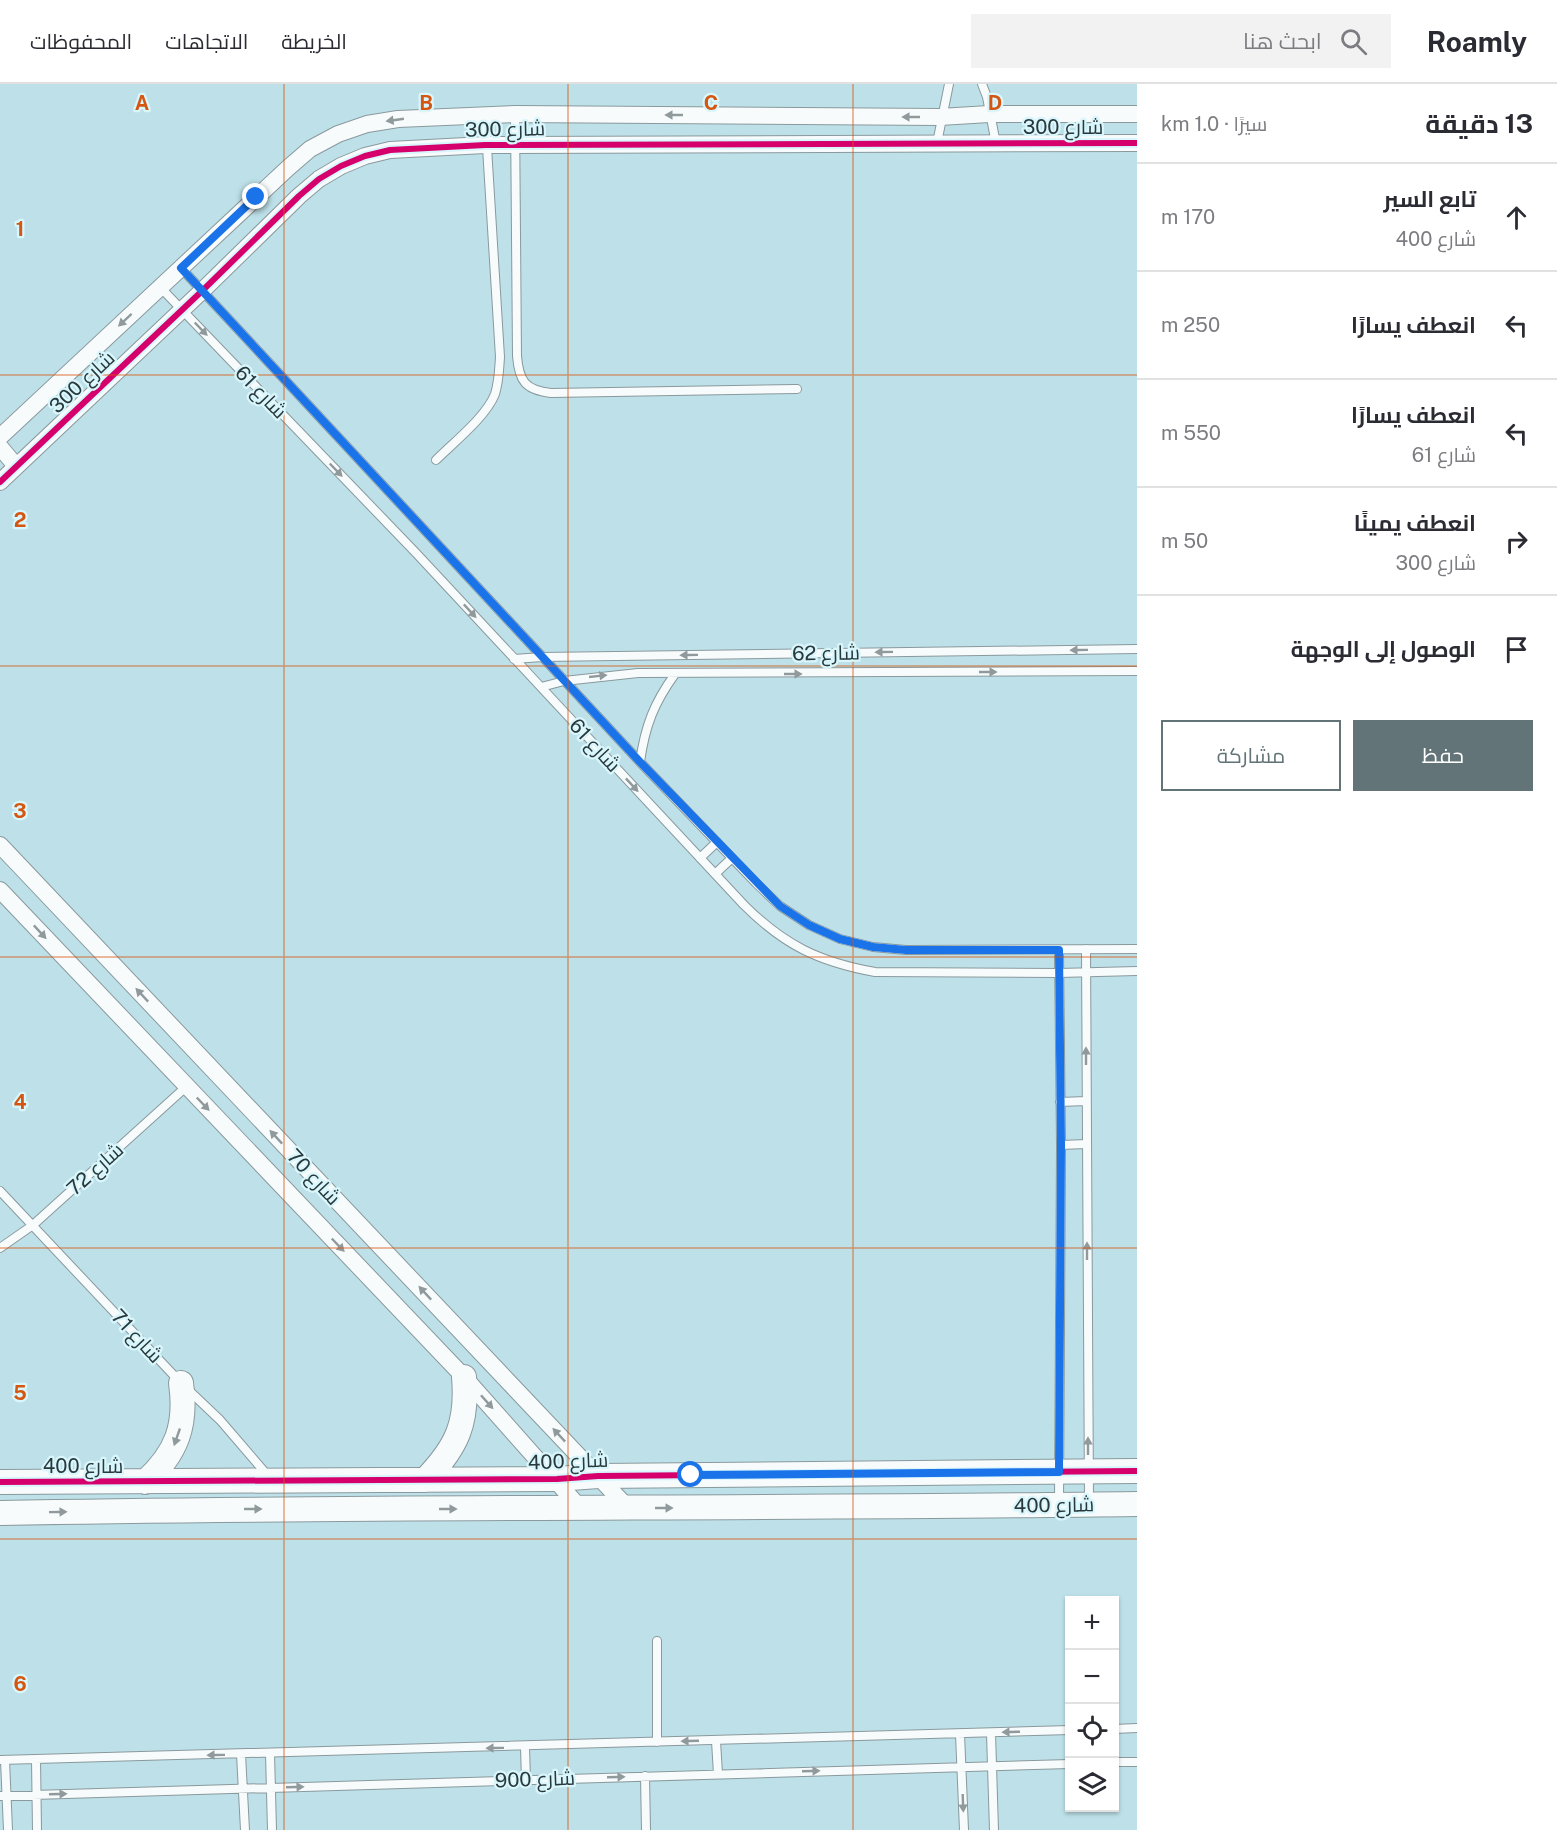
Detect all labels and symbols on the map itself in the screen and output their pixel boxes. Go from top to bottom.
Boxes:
text: A [135,91,149,115]
text: B [419,91,433,115]
text: C [704,91,718,115]
text: D [988,91,1002,115]
one-way arrow [664,110,683,120]
one-way arrow [901,112,920,122]
one-way arrow [385,115,404,124]
street label: شارع 300 [1023,115,1103,141]
street label: شارع 300 [465,116,545,144]
route end [242,183,268,209]
text: 1 [16,217,24,241]
one-way arrow [119,312,133,326]
one-way arrow [193,322,207,336]
street label: شارع 300 [44,346,121,420]
street label: شارع 61 [229,361,292,425]
one-way arrow [329,462,343,477]
text: 2 [14,508,26,532]
one-way arrow [463,603,476,618]
street label: شارع 62 [792,640,860,668]
one-way arrow [1069,645,1088,654]
one-way arrow [874,647,893,657]
one-way arrow [679,650,698,659]
one-way arrow [978,667,997,677]
one-way arrow [783,669,802,678]
one-way arrow [589,672,608,681]
street label: شارع 61 [563,713,626,778]
one-way arrow [625,777,639,792]
text: 3 [13,799,27,823]
one-way arrow [33,924,46,939]
one-way arrow [135,988,149,1003]
one-way arrow [1081,1046,1091,1065]
text: 4 [13,1090,27,1114]
one-way arrow [196,1096,210,1110]
one-way arrow [270,1130,284,1144]
street label: شارع 72 [62,1137,130,1202]
street label: شارع 70 [281,1144,346,1211]
one-way arrow [331,1237,345,1252]
one-way arrow [1082,1241,1092,1260]
one-way arrow [418,1286,432,1301]
street label: شارع 71 [105,1304,168,1369]
text: 5 [13,1381,27,1405]
one-way arrow [480,1394,494,1409]
one-way arrow [552,1427,566,1442]
one-way arrow [171,1428,181,1446]
one-way arrow [1083,1436,1093,1455]
street label: شارع 400 [527,1448,609,1476]
street label: شارع 400 [43,1454,123,1480]
route start [677,1461,703,1487]
street label: شارع 400 [1014,1492,1095,1520]
one-way arrow [655,1503,674,1513]
one-way arrow [244,1504,263,1514]
one-way arrow [439,1504,458,1514]
one-way arrow [49,1507,68,1516]
text: 6 [13,1672,27,1696]
one-way arrow [1002,1728,1021,1737]
one-way arrow [681,1737,700,1746]
one-way arrow [486,1743,505,1752]
one-way arrow [207,1750,226,1759]
street label: شارع 900 [494,1766,576,1794]
one-way arrow [802,1767,821,1776]
one-way arrow [607,1772,626,1782]
one-way arrow [286,1782,305,1791]
one-way arrow [49,1789,68,1798]
one-way arrow [958,1793,967,1812]

